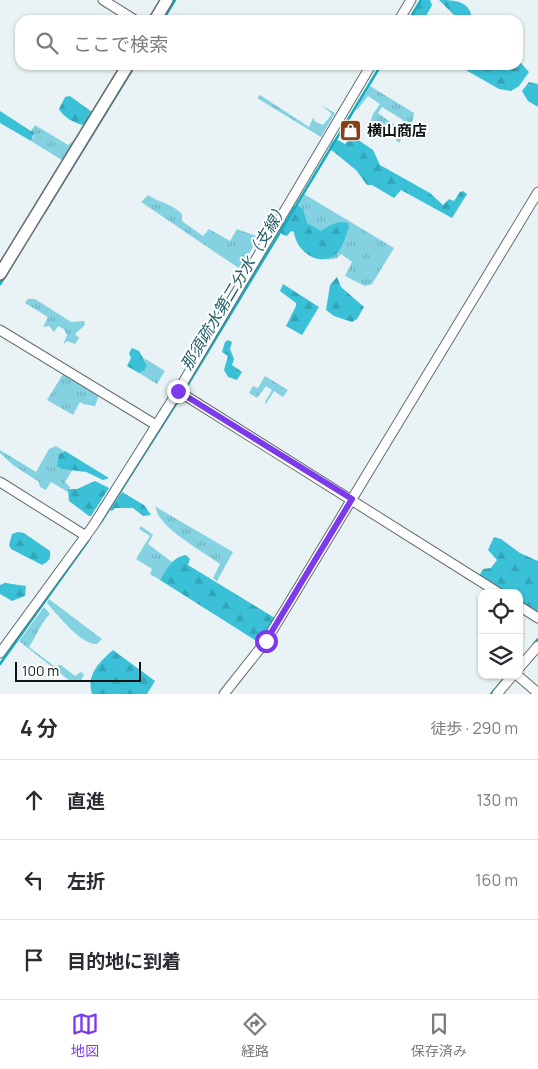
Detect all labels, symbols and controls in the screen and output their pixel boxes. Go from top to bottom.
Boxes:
search box [15,15,523,70]
icon: search [33,29,61,57]
text: ここで検索 [73,31,168,57]
shop icon: 横山商店 [339,118,363,142]
place label: 横山商店 [367,120,427,141]
water label: 那須疏水第二分水（支線） [175,198,293,374]
route end [167,380,190,403]
map controls [478,589,523,679]
button: locate [478,589,523,634]
route start [255,630,278,653]
button: layers [478,634,523,679]
scale bar [15,659,141,682]
text: 100 m [22,661,59,680]
text: 4 分 [20,714,58,742]
text: 徒歩 · 290 m [430,717,518,739]
icon: ahead [20,786,48,814]
text: 直進 [67,788,105,814]
text: 130 m [476,789,518,811]
icon: left [20,866,48,894]
text: 左折 [67,868,105,894]
text: 160 m [475,869,518,891]
icon: arrive [20,946,48,974]
text: 目的地に到着 [67,948,181,974]
tab: 地図 [71,1010,99,1060]
tab: 経路 [241,1010,269,1060]
tab: 保存済み [411,1010,467,1060]

